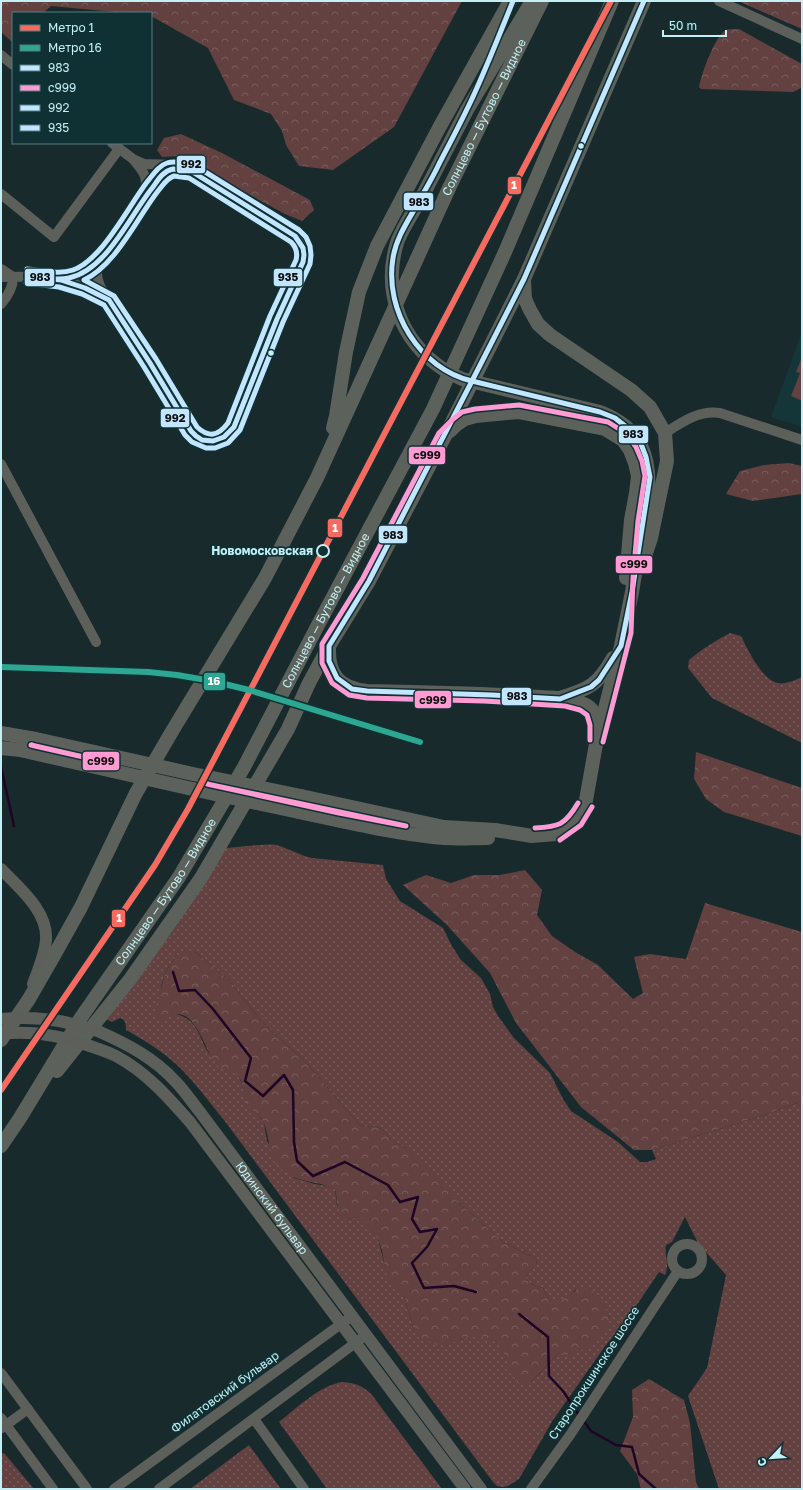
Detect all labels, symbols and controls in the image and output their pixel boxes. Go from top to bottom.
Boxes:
legend [12,12,152,144]
scale bar [663,12,726,38]
text: 50 m [669,18,697,33]
text: Метро 1 [48,20,95,35]
street label: Солнцево — Бутово — Видное [439,36,529,198]
text: Метро 16 [48,40,102,55]
text: 983 [48,60,70,75]
text: с999 [48,80,76,95]
text: 992 [48,100,70,115]
text: 935 [48,120,69,135]
unlabelled marker [576,141,586,151]
line badge: 992 [176,155,206,174]
text: 992 [181,157,202,170]
line badge: 1 [507,176,522,195]
text: 1 [511,178,517,191]
line badge: 983 [403,192,434,211]
text: 983 [409,195,430,208]
line badge: 983 [24,268,55,287]
line badge: 935 [273,268,303,287]
text: 983 [30,270,51,283]
text: 935 [278,270,298,283]
unlabelled marker [266,348,276,358]
line badge: 992 [160,408,190,428]
text: 992 [165,411,186,424]
line badge: 983 [618,425,649,444]
text: 983 [623,427,644,440]
line badge: с999 [408,446,446,465]
text: с999 [413,448,441,461]
line badge: 1 [327,518,343,538]
text: 1 [332,521,338,534]
line badge: 983 [378,525,408,544]
text: 983 [383,528,404,541]
street label: Солнцево — Бутово — Видное [278,530,373,691]
place label: Новомосковская [211,543,313,558]
marker: Новомосковская [316,544,330,558]
line badge: с999 [615,555,653,574]
text: с999 [620,557,648,570]
line badge: 16 [203,672,226,691]
text: 16 [208,674,220,687]
line badge: 983 [501,687,532,706]
text: 983 [507,689,528,702]
line badge: с999 [414,690,452,709]
text: с999 [419,693,447,706]
line badge: с999 [82,751,120,771]
text: с999 [87,754,115,767]
street label: Солнцево — Бутово — Видное [112,815,219,968]
line badge: 1 [111,909,126,928]
text: 1 [116,911,122,924]
street label: Юдинский бульвар [233,1159,311,1257]
street label: Старопрокшинское шоссе [545,1303,642,1442]
street label: Филатовский бульвар [168,1347,282,1436]
north arrow [751,1438,791,1478]
text: С [754,1456,769,1469]

